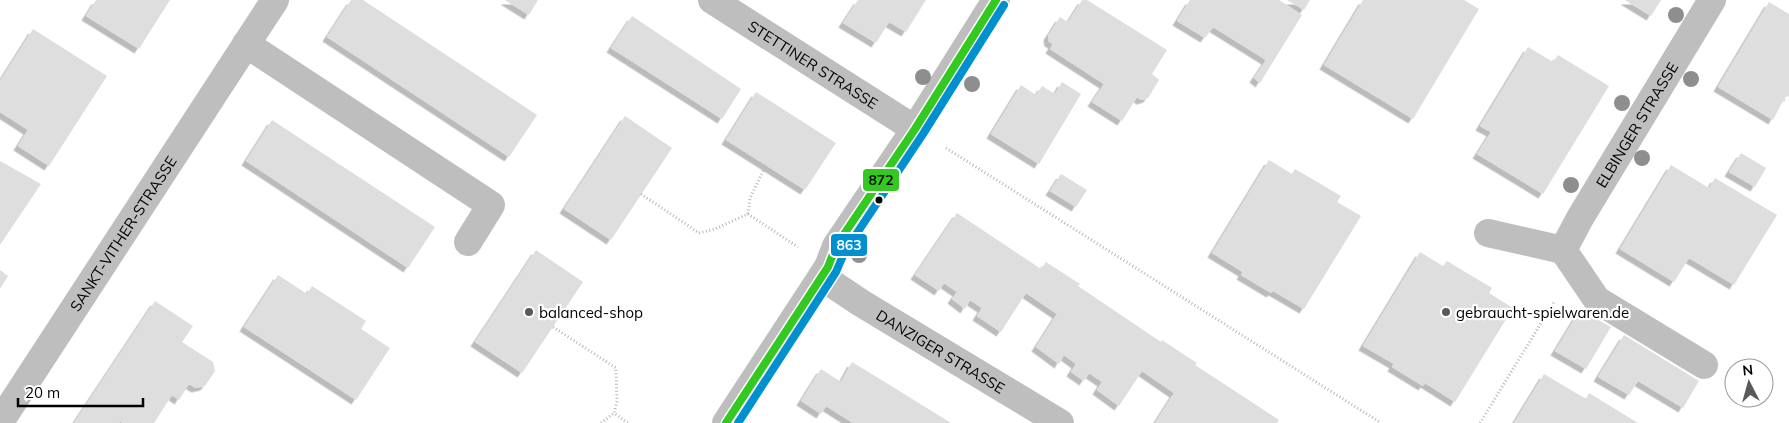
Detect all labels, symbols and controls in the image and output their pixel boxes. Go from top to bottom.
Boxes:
street label: STETTINER STRASSE [745,16,882,113]
street label: ELBINGER STRASSE [1591,58,1682,191]
street label: SANKT-VITHER-STRASSE [65,152,180,315]
line badge: 872 [862,168,900,192]
text: 872 [868,171,894,189]
unlabelled marker [874,195,884,205]
line badge: 863 [830,233,868,257]
text: 863 [836,236,862,254]
place label: balanced-shop [539,303,643,322]
place label: gebraucht-spielwaren.de [1456,303,1629,322]
street label: DANZIGER STRASSE [873,305,1009,397]
marker: balanced-shop [523,306,535,318]
marker: gebraucht-spielwaren.de [1440,306,1452,318]
north arrow [1724,358,1774,408]
text: N [1741,361,1754,380]
scale bar [18,376,142,408]
text: 20 m [25,383,60,402]

